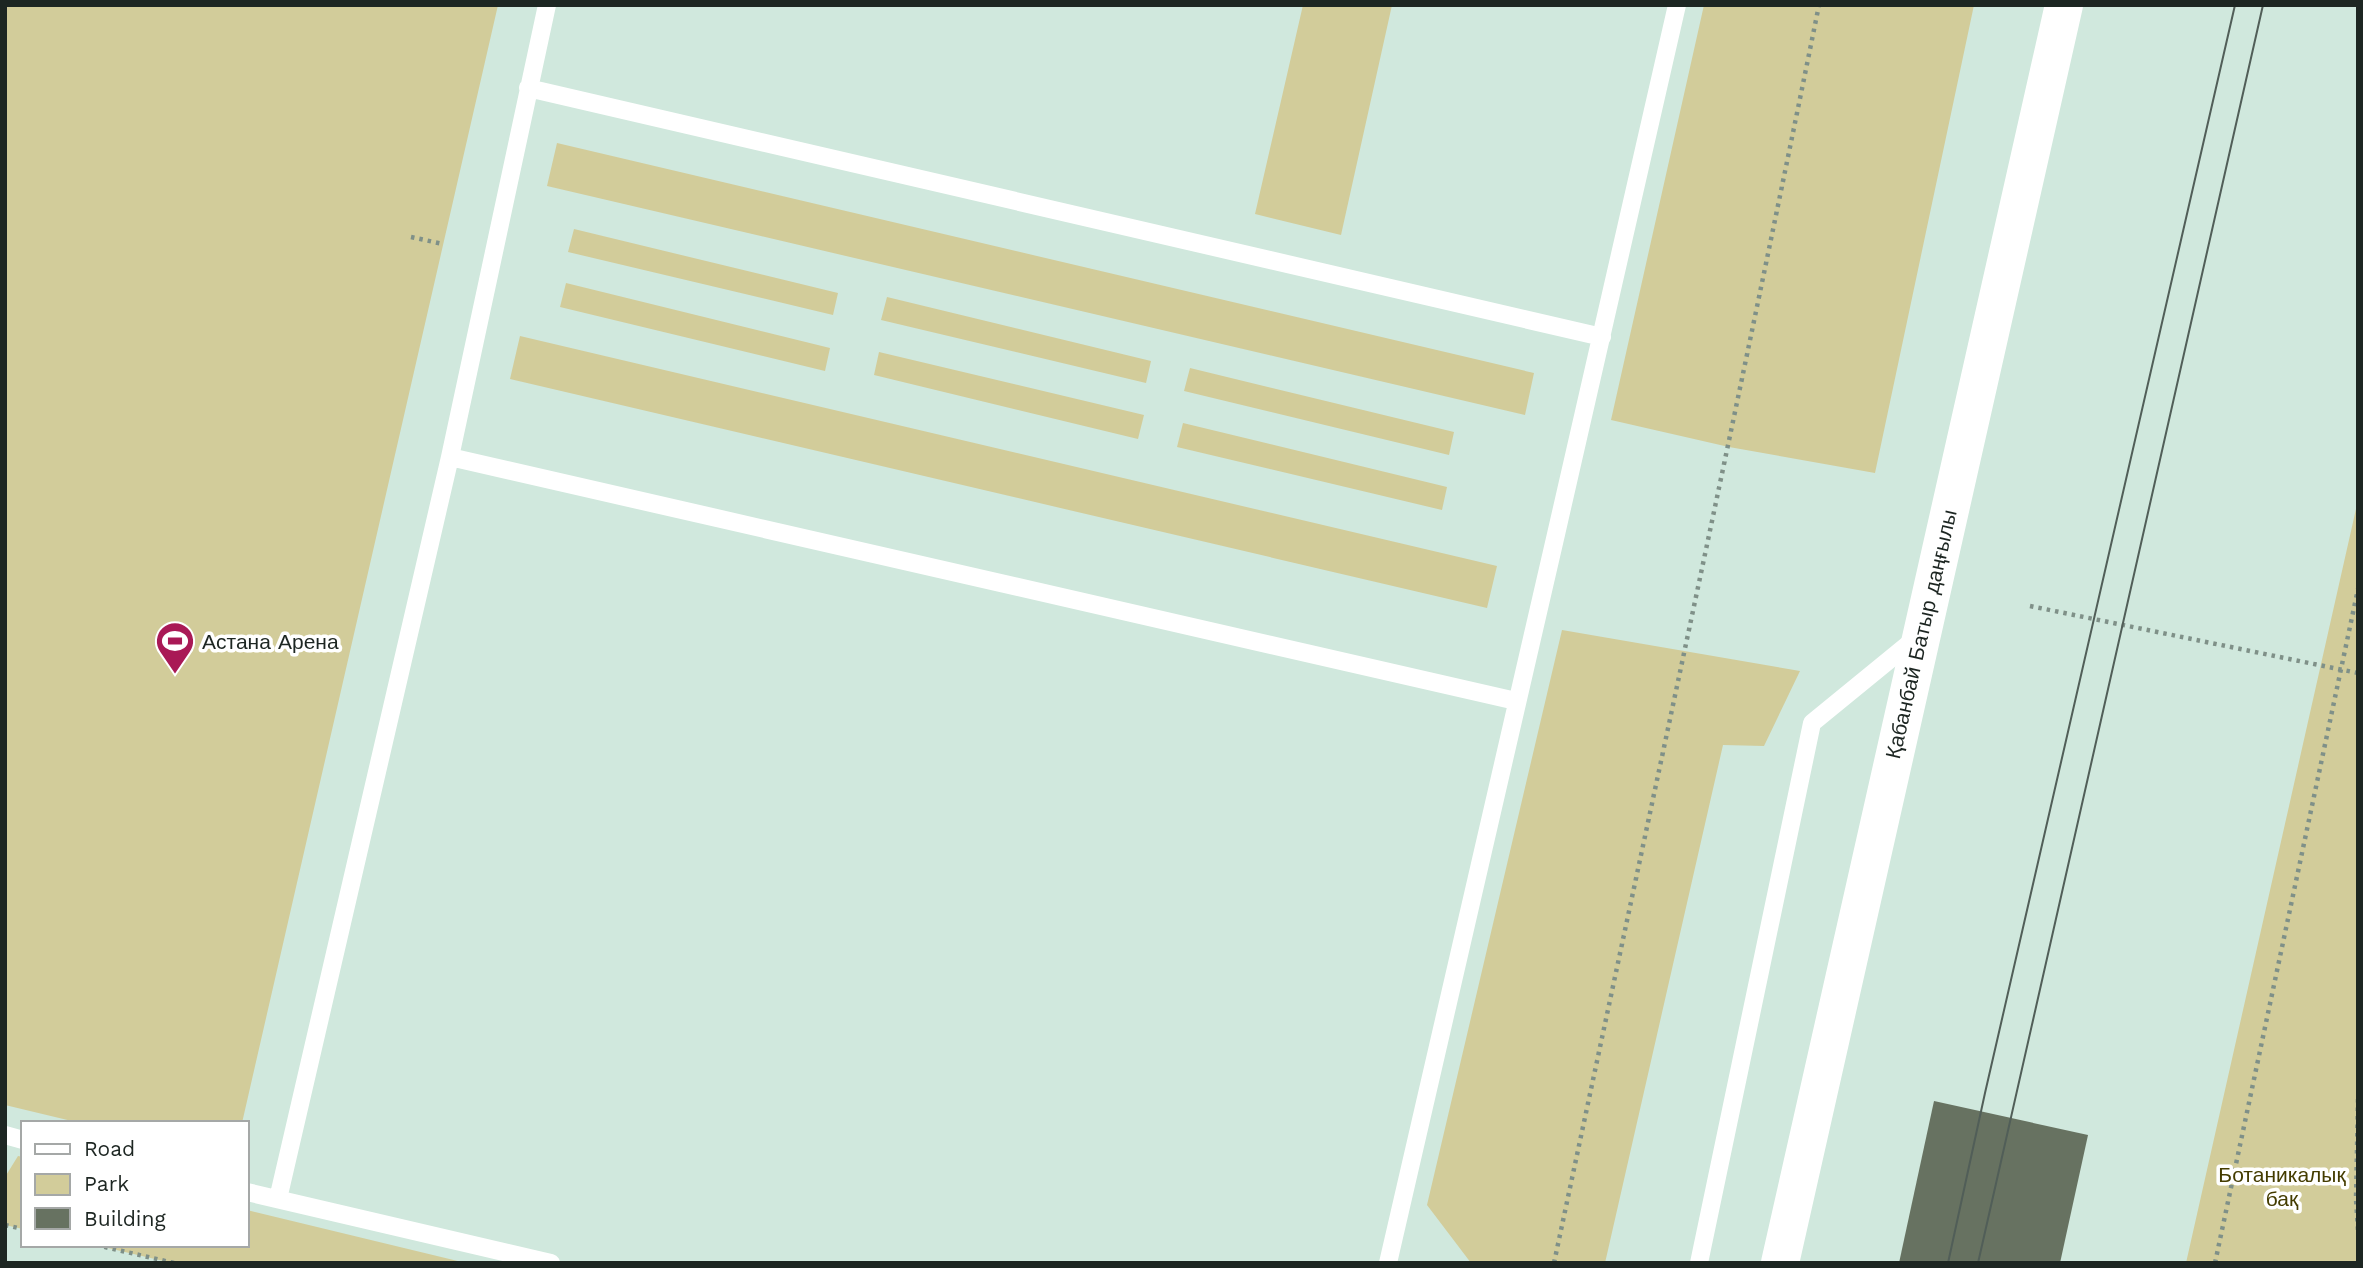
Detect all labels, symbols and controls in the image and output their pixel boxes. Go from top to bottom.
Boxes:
street label: Қабанбай Батыр даңғылы [1880,507,1962,761]
sports icon: Астана Арена [154,620,196,675]
place label: Астана Арена [202,629,339,654]
legend [21,1121,248,1247]
text: Road [84,1136,135,1161]
park label: Ботаникалық бақ [2218,1162,2346,1211]
text: Park [84,1171,129,1196]
text: Building [84,1206,166,1231]

